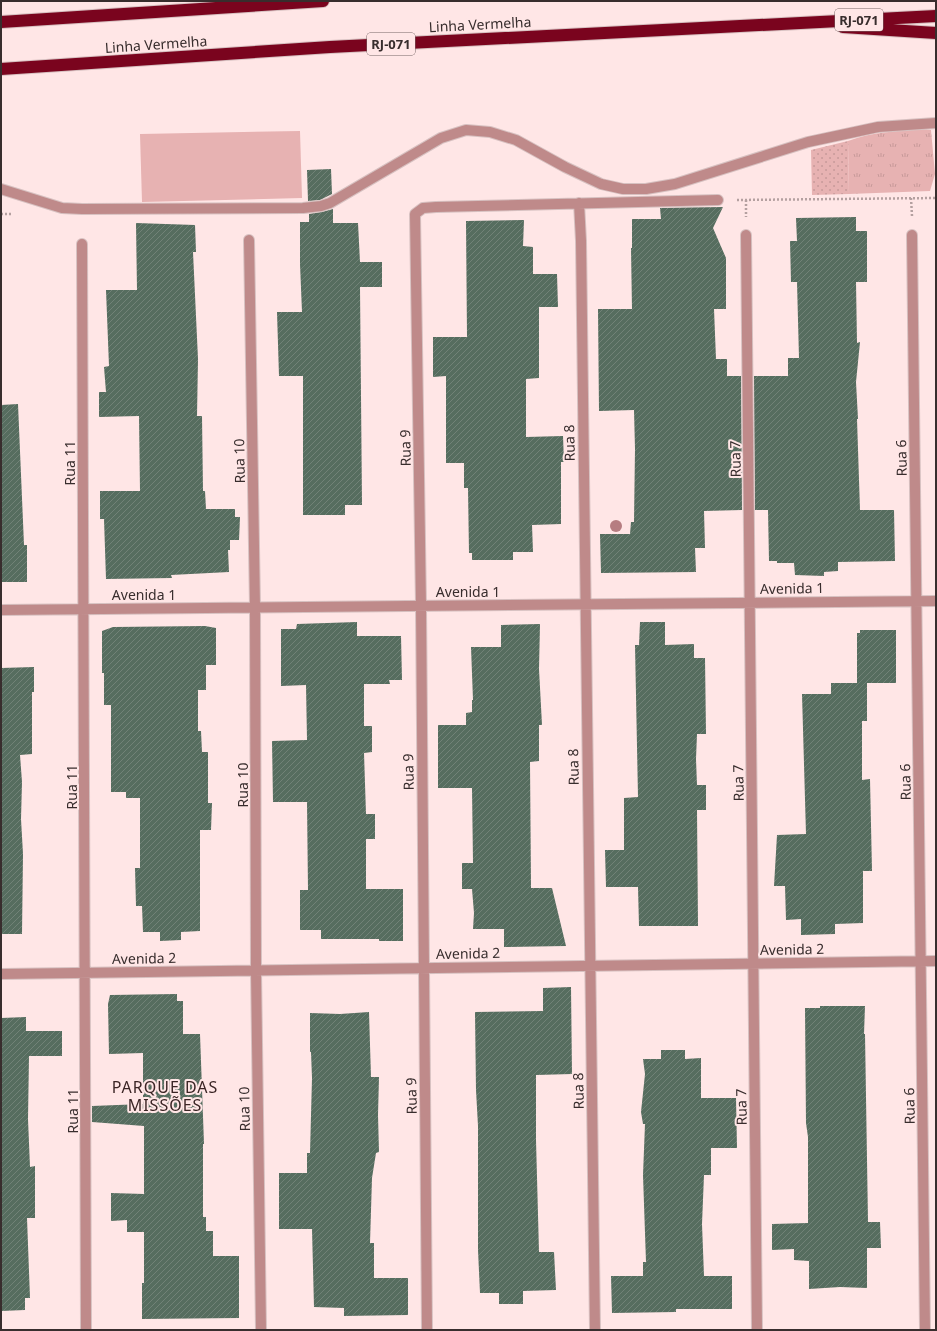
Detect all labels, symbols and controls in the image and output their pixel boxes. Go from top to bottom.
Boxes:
road number: RJ-071 [835,9,883,31]
street label: Linha Vermelha [428,12,532,36]
street label: Linha Vermelha [104,31,208,57]
road number: RJ-071 [367,33,415,55]
street label: Rua 8 [559,424,579,462]
street label: Rua 9 [395,429,415,467]
street label: Rua 10 [229,438,249,484]
street label: Rua 6 [891,439,911,477]
street label: Rua 7 [725,440,745,478]
street label: Rua 11 [60,441,79,485]
street label: Avenida 1 [760,578,824,598]
street label: Avenida 1 [436,582,500,601]
street label: Avenida 1 [112,585,176,604]
street label: Rua 8 [563,748,583,786]
street label: Rua 9 [398,753,418,791]
street label: Rua 10 [233,763,252,807]
street label: Rua 6 [895,763,915,801]
street label: Rua 7 [728,764,748,802]
street label: Rua 11 [62,765,81,809]
street label: Avenida 2 [760,939,824,959]
street label: Avenida 2 [436,943,500,963]
street label: Avenida 2 [112,948,176,968]
street label: Rua 8 [568,1072,588,1110]
district label: PARQUE DAS MISSÕES [112,1076,218,1116]
street label: Rua 9 [401,1077,421,1115]
street label: Rua 10 [234,1086,254,1132]
street label: Rua 6 [899,1087,919,1125]
street label: Rua 7 [731,1088,751,1126]
street label: Rua 11 [63,1089,82,1133]

